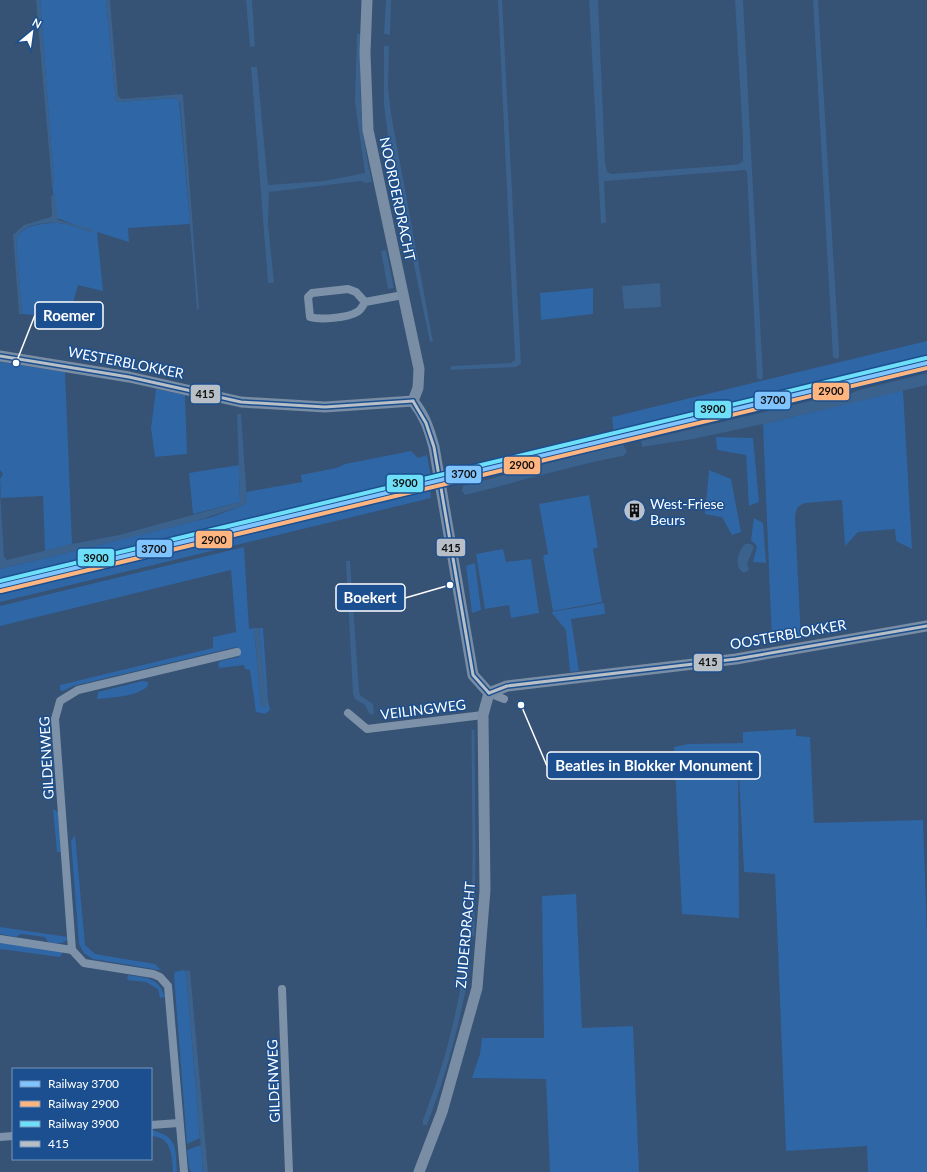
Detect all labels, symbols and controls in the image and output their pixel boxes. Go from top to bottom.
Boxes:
north arrow [12,12,52,52]
text: N [30,15,44,31]
street label: NOORDERDRACHT [377,135,420,263]
callout: Roemer [35,302,103,329]
text: Roemer [43,306,95,324]
street label: WESTERBLOKKER [67,342,186,382]
line badge: 2900 [812,382,850,401]
line badge: 415 [190,384,221,404]
text: 2900 [818,384,844,397]
text: 415 [195,387,215,400]
line badge: 3700 [754,391,791,410]
text: 3700 [760,393,786,406]
line badge: 3900 [694,400,732,419]
text: 3900 [700,402,726,415]
line badge: 2900 [503,456,541,475]
text: 2900 [509,458,535,471]
line badge: 3700 [445,465,482,484]
text: 3700 [451,467,477,480]
line badge: 3900 [386,474,424,493]
text: 3900 [392,476,418,489]
place label: West-Friese Beurs [650,495,724,528]
building icon: West-Friese Beurs [621,498,647,524]
line badge: 2900 [195,530,233,549]
text: 2900 [201,533,227,546]
line badge: 415 [436,538,466,557]
line badge: 3700 [136,539,173,558]
text: 415 [441,541,461,554]
text: 3700 [141,542,167,555]
line badge: 3900 [77,548,115,567]
text: 3900 [83,551,109,564]
callout: Boekert [336,584,405,611]
text: Boekert [343,588,397,606]
street label: OOSTERBLOKKER [729,615,848,653]
line badge: 415 [693,653,723,672]
text: 415 [698,655,718,668]
street label: VEILINGWEG [379,695,467,723]
street label: GILDENWEG [35,716,57,800]
callout: Beatles in Blokker Monument [547,752,760,779]
text: Beatles in Blokker Monument [555,756,753,774]
street label: ZUIDERDRACHT [452,880,478,989]
street label: GILDENWEG [263,1039,283,1123]
legend [12,1068,152,1160]
text: Railway 3700 [48,1076,119,1091]
text: Railway 2900 [48,1096,119,1111]
text: Railway 3900 [48,1116,119,1131]
text: 415 [48,1136,69,1151]

